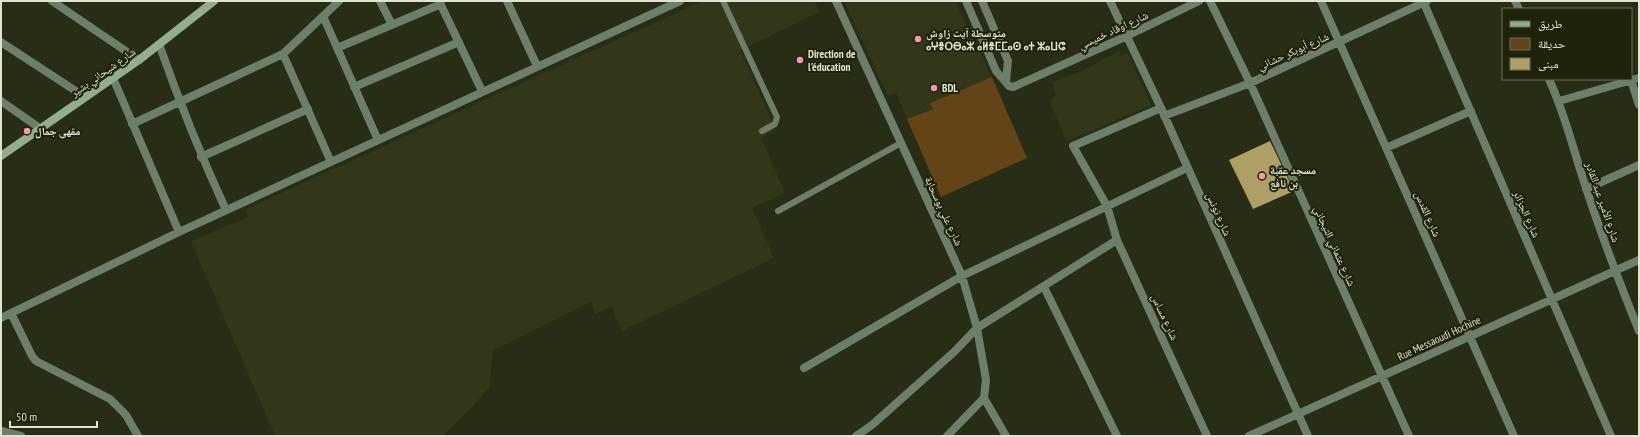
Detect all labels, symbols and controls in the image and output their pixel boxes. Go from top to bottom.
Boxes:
street label: شارع اوقاد خميسي [1076,8,1151,54]
legend [1502,8,1632,80]
text: طريق [1538,16,1563,31]
place label: متوسطة آيت زاوش ⴰⵖⴻⵔⴱⴰⵣ ⴰⵍⴻⵎⵎⴰⵙ ⴰⵜ ⵣⴰⵡⵛ [926,26,1066,53]
street label: شارع أبوبكر حشاني [1255,29,1332,75]
marker: متوسطة آيت زاوش ⴰⵖⴻⵔⴱⴰⵣ ⴰⵍⴻⵎⵎⴰⵙ ⴰⵜ ⵣⴰⵡⵛ [913,34,923,44]
text: حديقة [1538,36,1566,51]
street label: شارع شيحاني بشير [67,44,139,102]
place label: Direction de l'éducation [808,47,856,74]
marker: Direction de l'éducation [795,55,805,65]
text: مبنى [1538,56,1559,71]
place label: BDL [942,81,958,95]
marker: BDL [929,83,939,93]
place label: مقهى جمال [35,124,81,139]
marker: مقهى جمال [22,126,32,136]
street label: شارع الأمير عبد القادر [1582,159,1623,244]
place label: مسجد عقبة بن نافع [1270,163,1316,191]
marker: مسجد عقبة بن نافع [1257,171,1267,181]
street label: شارع علي بوسحابة [920,174,966,249]
street label: شارع الجزائر [1510,187,1544,240]
street label: شارع القدس [1412,189,1444,239]
street label: شارع تونس [1203,190,1235,238]
street label: شارع عثماني التيجاني [1309,204,1359,289]
street label: شارع مساس [1148,292,1182,342]
street label: Rue Messaoudi Hochine [1395,312,1483,363]
scale bar [10,403,97,429]
text: 50 m [16,409,37,424]

